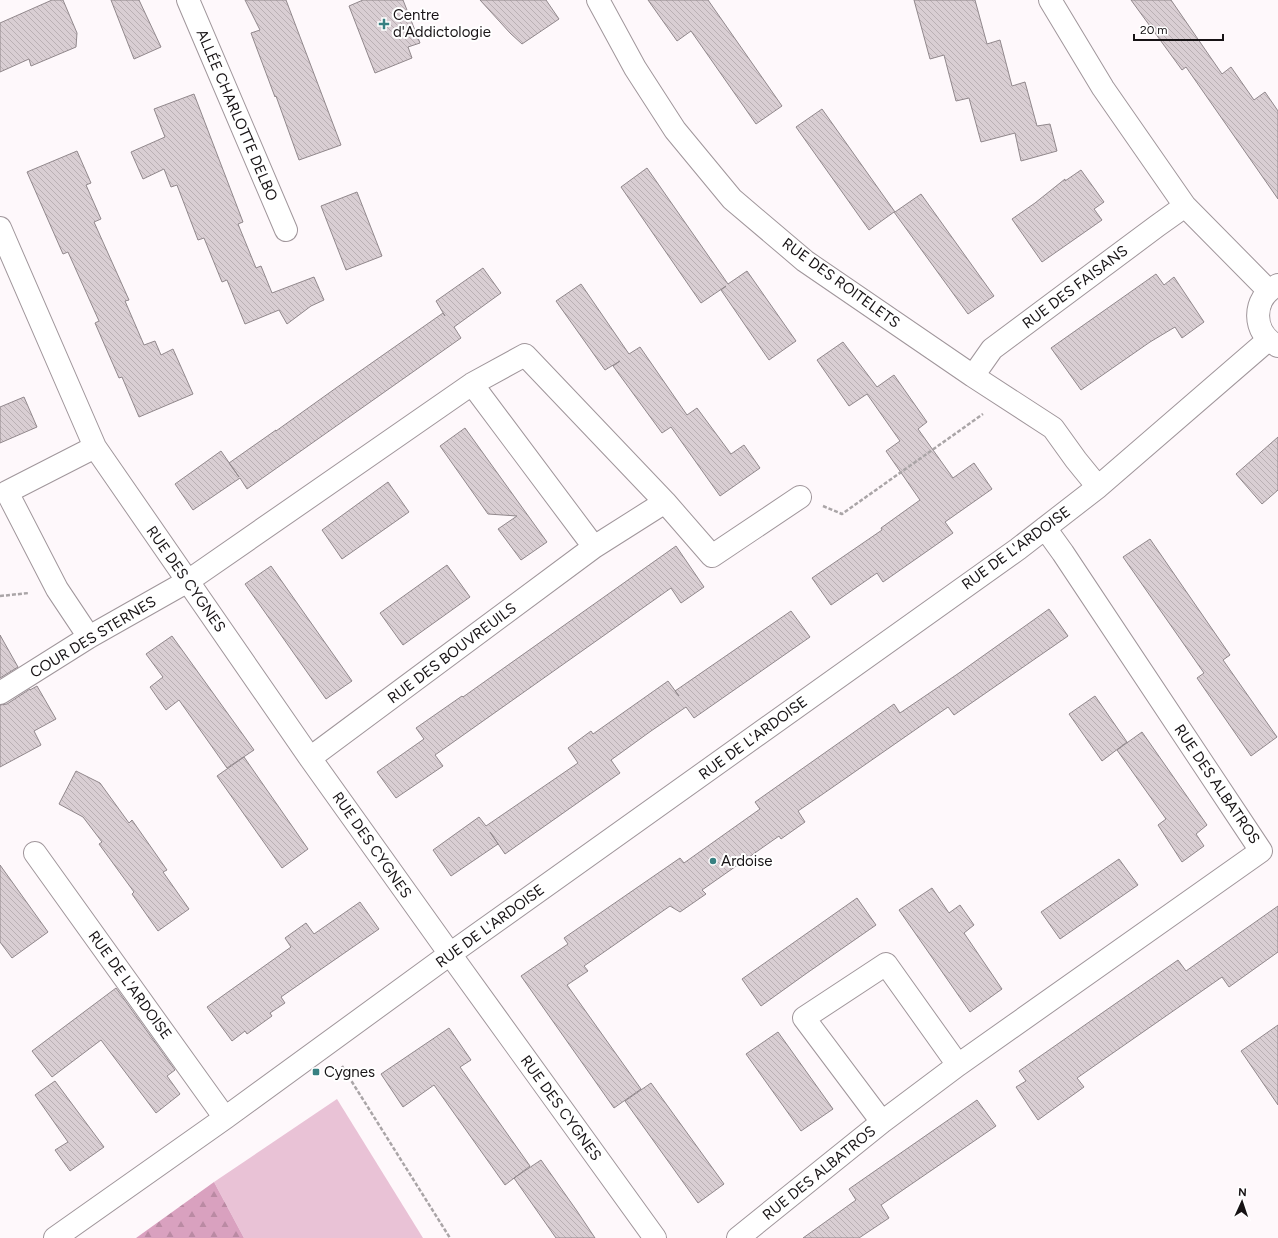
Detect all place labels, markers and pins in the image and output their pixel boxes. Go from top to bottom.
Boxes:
place label: Centre d'Addictologie [393,6,491,41]
marker: Centre d'Addictologie [378,18,390,30]
place label: Ardoise [721,852,772,870]
marker: Ardoise [708,856,718,866]
place label: Cygnes [324,1063,375,1081]
marker: Cygnes [311,1067,321,1077]

